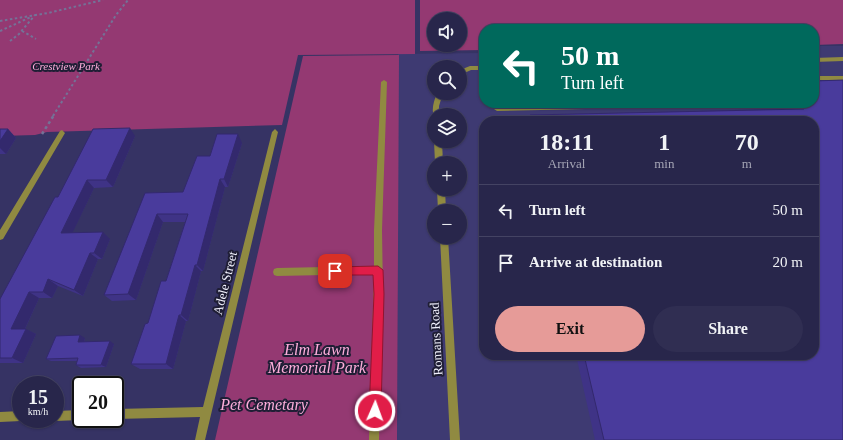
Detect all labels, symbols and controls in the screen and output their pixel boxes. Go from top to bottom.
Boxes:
map controls [427,12,467,244]
button: sound [427,12,467,52]
icon: left [495,40,547,92]
text: 50 m [561,40,619,71]
park label: Crestview Park [32,60,101,72]
button: search [427,60,467,100]
text: Turn left [561,73,624,93]
button: layers [427,108,467,148]
text: 18:11 [539,129,594,155]
text: 1 [658,129,670,155]
text: 70 [735,129,759,155]
button: + [427,156,467,196]
text: Arrival [548,156,585,171]
text: min [654,156,674,171]
text: m [742,156,752,171]
icon: left [495,200,517,222]
text: Turn left [529,202,586,218]
text: 50 m [773,202,803,218]
button: − [427,204,467,244]
street label: Adele Street [210,249,240,316]
icon: arrive [495,252,517,274]
pin [318,254,352,288]
text: Arrive at destination [529,254,662,270]
text: 20 m [773,254,803,270]
icon: arrive [324,260,346,282]
street label: Romans Road [427,302,445,376]
button: Exit [495,306,645,352]
button: Share [653,306,803,352]
park label: Elm Lawn Memorial Park [267,341,367,376]
speed limit sign: 20 [72,376,124,428]
text: 15 [28,386,48,408]
position arrow [354,390,396,432]
park label: Pet Cemetary [219,396,309,414]
text: km/h [28,406,48,417]

